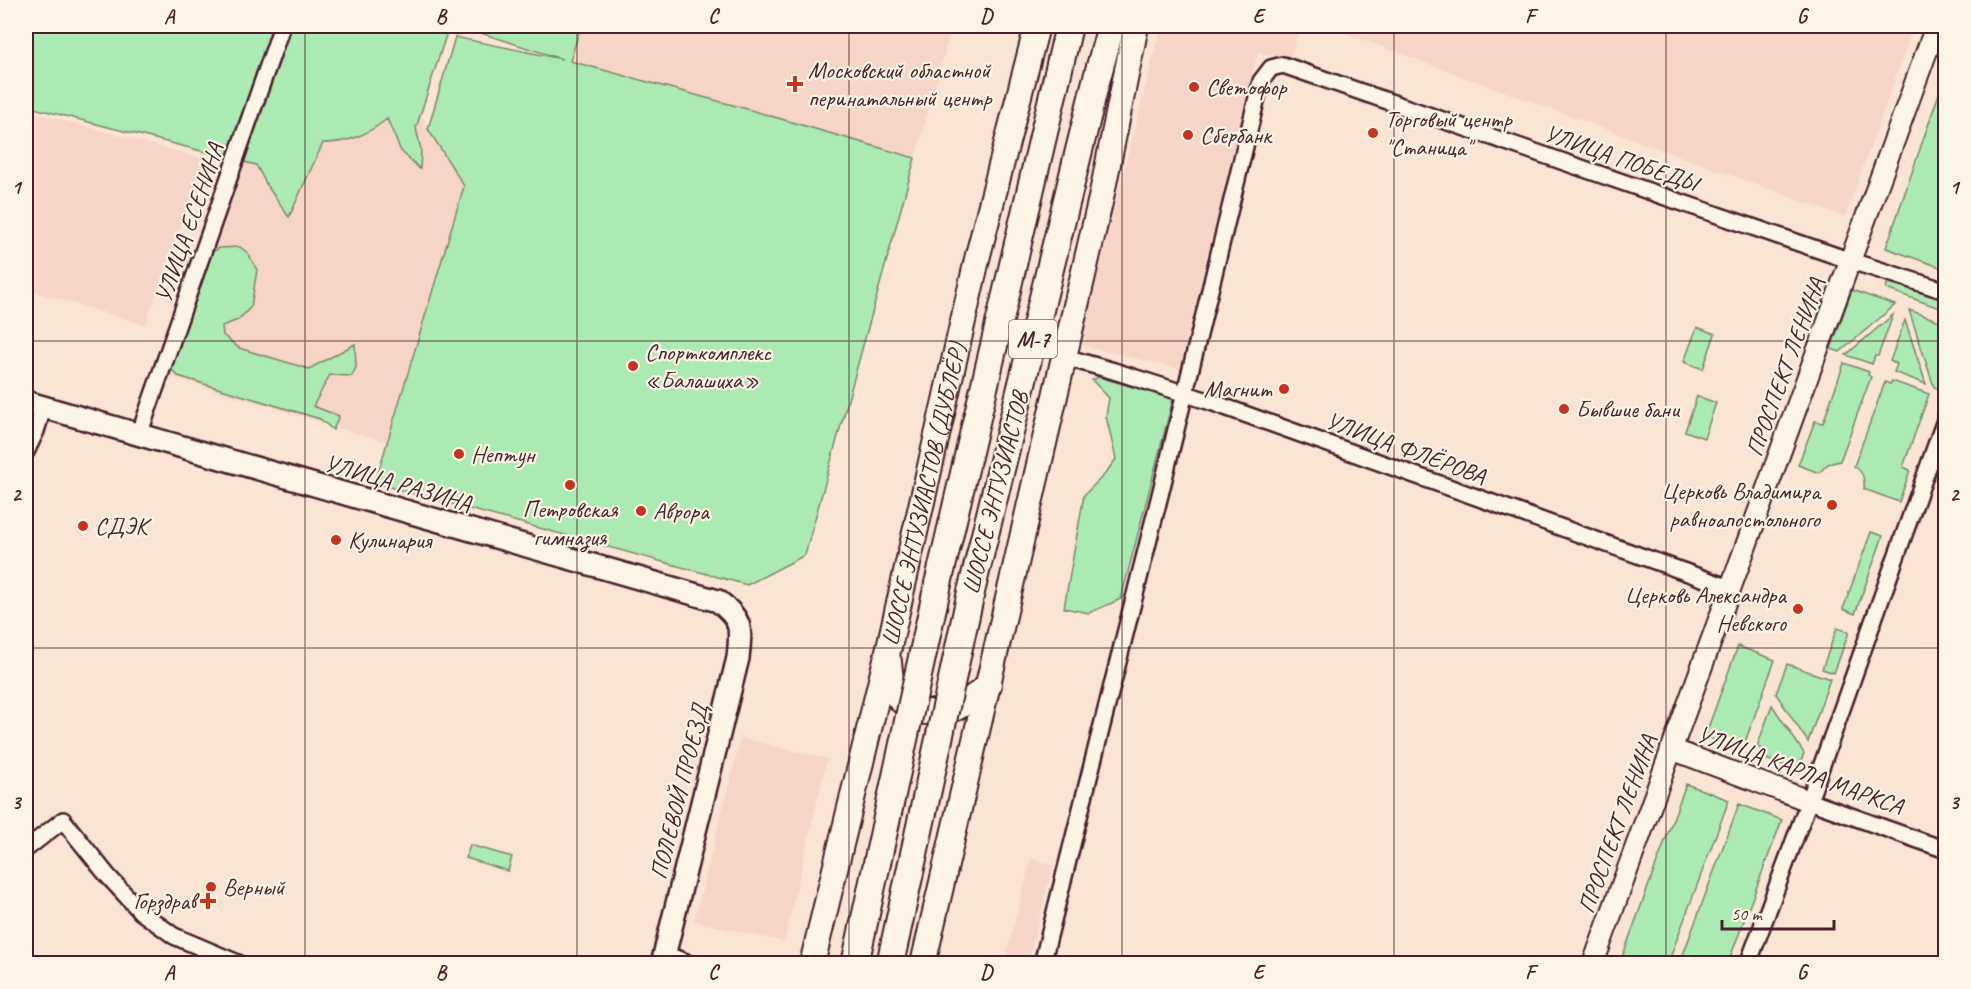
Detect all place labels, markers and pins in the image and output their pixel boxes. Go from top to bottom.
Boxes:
place label: Московский областной перинатальный центр [808,55,993,113]
place label: Светофор [1206,72,1287,102]
marker: Московский областной перинатальный центр [786,75,804,93]
marker: Светофор [1187,80,1201,94]
place label: Торговый центр "Станица" [1385,104,1513,162]
place label: Сбербанк [1200,120,1273,150]
marker: Торговый центр "Станица" [1366,126,1380,140]
marker: Сбербанк [1181,128,1195,142]
place label: Спорткомплекс «Балашиха» [645,337,772,395]
marker: Спорткомплекс «Балашиха» [626,359,640,373]
place label: Магнит [1204,374,1273,404]
marker: Магнит [1277,382,1291,396]
place label: Бывшие бани [1576,394,1681,424]
marker: Бывшие бани [1557,402,1571,416]
place label: Нептун [471,439,537,469]
marker: Нептун [452,447,466,461]
place label: Церковь Владимира равноапостольного [1661,476,1822,534]
marker: Петровская гимназия [563,478,577,492]
place label: Петровская гимназия [522,494,619,553]
place label: Аврора [653,496,710,526]
marker: Церковь Владимира равноапостольного [1825,498,1839,512]
marker: Аврора [634,504,648,518]
place label: СДЭК [95,511,153,541]
marker: СДЭК [76,519,90,533]
place label: Кулинария [348,525,433,555]
marker: Кулинария [329,533,343,547]
place label: Церковь Александра Невского [1624,580,1788,638]
marker: Церковь Александра Невского [1791,602,1805,616]
place label: Верный [223,872,286,902]
marker: Верный [204,880,218,894]
place label: Горздрав [134,886,200,916]
marker: Горздрав [201,894,215,908]

